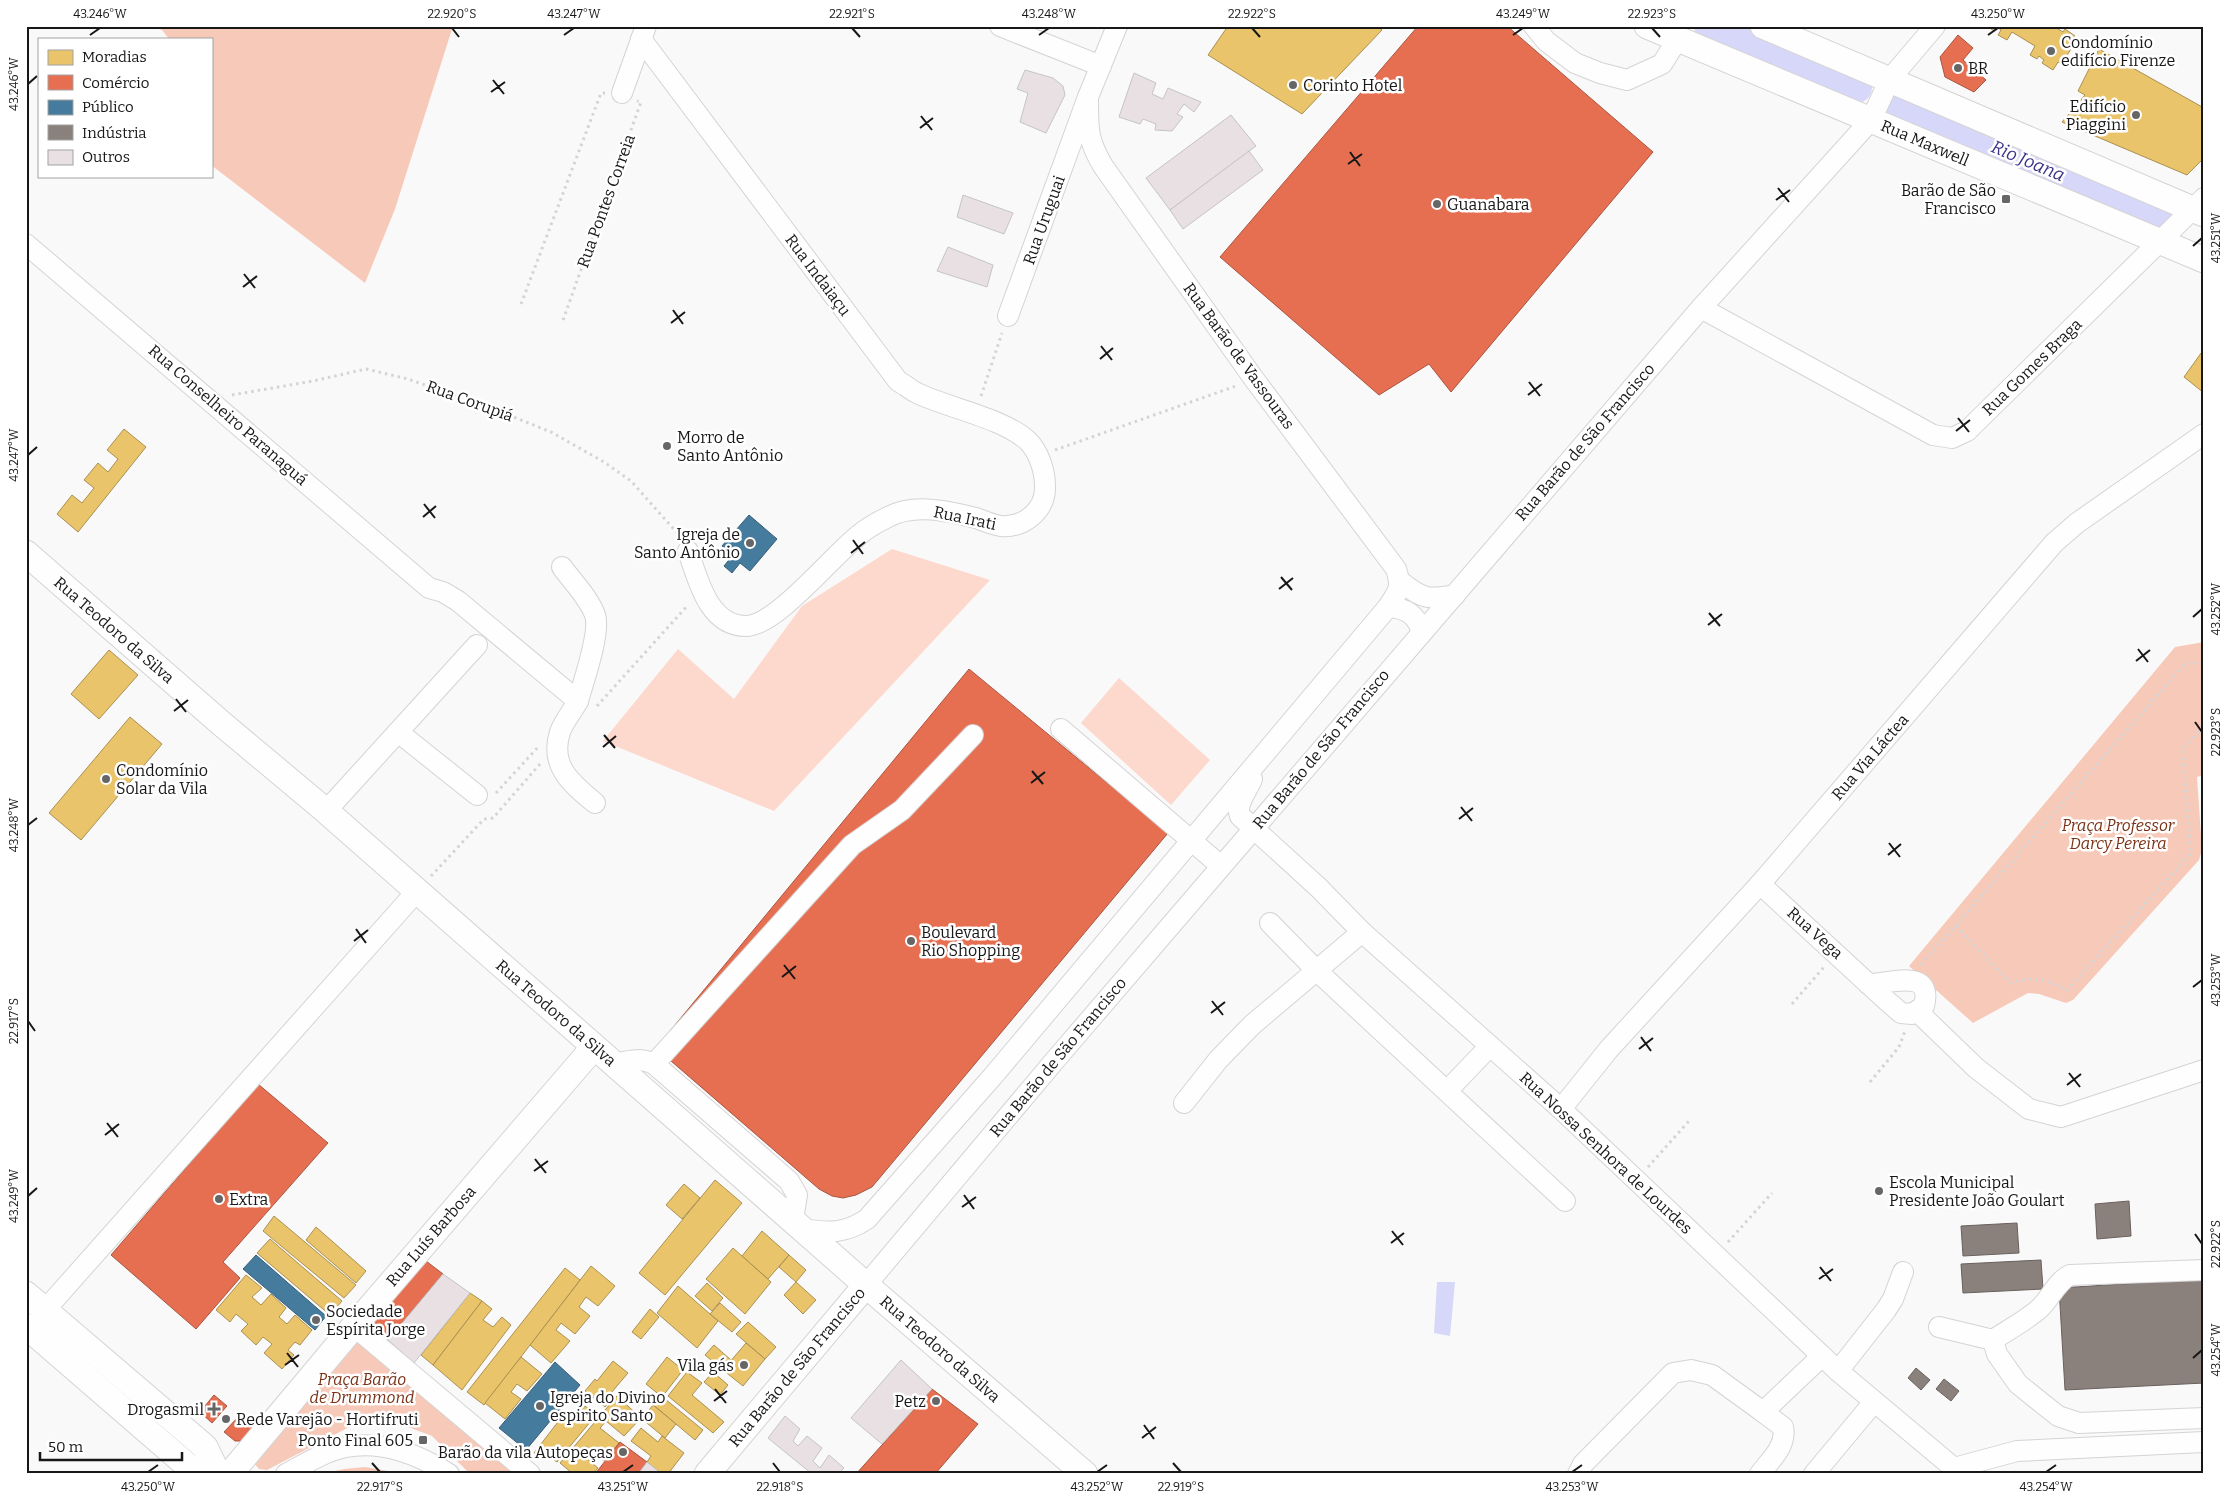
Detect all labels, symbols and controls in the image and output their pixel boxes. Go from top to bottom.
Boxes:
text: 43.246°W [73,7,128,21]
text: 22.920°S [428,7,476,21]
text: 43.247°W [547,7,601,21]
text: 22.921°S [829,7,875,21]
text: 43.248°W [1022,7,1077,21]
text: 22.922°S [1228,7,1276,21]
text: 43.249°W [1496,7,1551,21]
text: 22.923°S [1628,7,1676,21]
text: 43.250°W [1971,7,2026,21]
place label: Condomínio edifício Firenze [2061,33,2175,70]
legend [38,38,212,178]
marker: Condomínio edifício Firenze [2045,45,2057,57]
text: Moradias [82,48,147,66]
text: 43.246°W [7,56,21,111]
place label: BR [1968,59,1989,78]
marker: BR [1952,62,1964,74]
text: Comércio [82,74,149,92]
place label: Corinto Hotel [1303,76,1403,95]
marker: Corinto Hotel [1287,79,1299,91]
place label: Edifício Piaggini [2066,97,2126,134]
text: Público [82,98,134,116]
marker: Edifício Piaggini [2130,109,2142,121]
street label: Rua Maxwell [1878,116,1972,170]
text: Indústria [82,124,146,142]
street label: Rua Pontes Correia [573,131,639,270]
water label: Rio Joana [1988,136,2068,186]
text: Outros [82,148,130,166]
street label: Rua Uruguai [1019,173,1069,267]
place label: Barão de São Francisco [1901,181,1996,218]
marker: Barão de São Francisco [2000,193,2012,205]
place label: Guanabara [1447,195,1530,214]
marker: Guanabara [1431,198,1443,210]
text: 43.251°W [2209,212,2223,263]
street label: Rua Indaiaçu [781,231,855,320]
street label: Rua Barão de Vassouras [1180,279,1298,433]
street label: Rua Gomes Braga [1978,315,2086,419]
street label: Rua Conselheiro Paranaguá [145,341,312,489]
street label: Rua Barão de São Francisco [1512,360,1658,524]
street label: Rua Corupiá [424,377,516,426]
text: 43.247°W [7,428,21,482]
place label: Morro de Santo Antônio [677,428,783,465]
marker: Morro de Santo Antônio [661,440,673,452]
street label: Rua Irati [932,502,998,534]
place label: Igreja de Santo Antônio [634,525,740,562]
marker: Igreja de Santo Antônio [744,537,756,549]
street label: Rua Teodoro da Silva [50,573,178,687]
text: 43.252°W [2209,582,2223,635]
street label: Rua Barão de São Francisco [1249,665,1393,833]
text: 22.923°S [2209,708,2223,756]
street label: Rua Via Láctea [1828,710,1913,804]
place label: Condomínio Solar da Vila [116,761,208,798]
marker: Condomínio Solar da Vila [100,773,112,785]
text: 43.248°W [7,797,21,852]
park label: Praça Professor Darcy Pereira [2062,816,2176,853]
street label: Rua Vega [1783,903,1847,963]
place label: Boulevard Rio Shopping [921,923,1020,960]
marker: Boulevard Rio Shopping [905,935,917,947]
text: 43.253°W [2209,953,2223,1007]
street label: Rua Teodoro da Silva [492,956,620,1070]
street label: Rua Barão de São Francisco [986,973,1130,1141]
text: 22.917°S [7,998,21,1044]
street label: Rua Nossa Senhora de Lourdes [1516,1068,1696,1238]
text: 43.249°W [7,1168,21,1223]
place label: Escola Municipal Presidente João Goulart [1889,1173,2065,1210]
street label: Rua Luís Barbosa [382,1182,480,1290]
marker: Escola Municipal Presidente João Goulart [1873,1185,1885,1197]
place label: Extra [229,1190,268,1209]
marker: Extra [213,1193,225,1205]
text: 22.922°S [2209,1220,2223,1268]
street label: Rua Barão de São Francisco [725,1283,869,1451]
street label: Rua Teodoro da Silva [876,1292,1004,1406]
place label: Sociedade Espírita Jorge [326,1302,425,1339]
marker: Sociedade Espírita Jorge [310,1314,322,1326]
text: 43.254°W [2209,1323,2223,1376]
place label: Vila gás [677,1356,734,1375]
marker: Vila gás [738,1359,750,1371]
park label: Praça Barão de Drummond [310,1370,414,1407]
place label: Igreja do Divino espirito Santo [550,1388,666,1425]
place label: Petz [894,1392,926,1411]
marker: Petz [930,1395,942,1407]
place label: Drogasmil [127,1400,204,1419]
marker: Igreja do Divino espirito Santo [534,1400,546,1412]
marker: Drogasmil [208,1403,220,1415]
place label: Rede Varejão - Hortifruti [236,1410,419,1429]
marker: Rede Varejão - Hortifruti [220,1413,232,1425]
scale bar [40,1430,182,1462]
place label: Ponto Final 605 [298,1431,413,1450]
marker: Ponto Final 605 [417,1434,429,1446]
text: 50 m [48,1438,84,1456]
place label: Barão da vila Autopeças [438,1443,613,1462]
marker: Barão da vila Autopeças [617,1446,629,1458]
text: 43.250°W [121,1480,176,1494]
text: 22.917°S [357,1480,403,1494]
text: 43.251°W [598,1480,649,1494]
text: 22.918°S [756,1480,804,1494]
text: 43.252°W [1071,1480,1124,1494]
text: 22.919°S [1158,1480,1204,1494]
text: 43.253°W [1545,1480,1599,1494]
text: 43.254°W [2020,1480,2073,1494]

